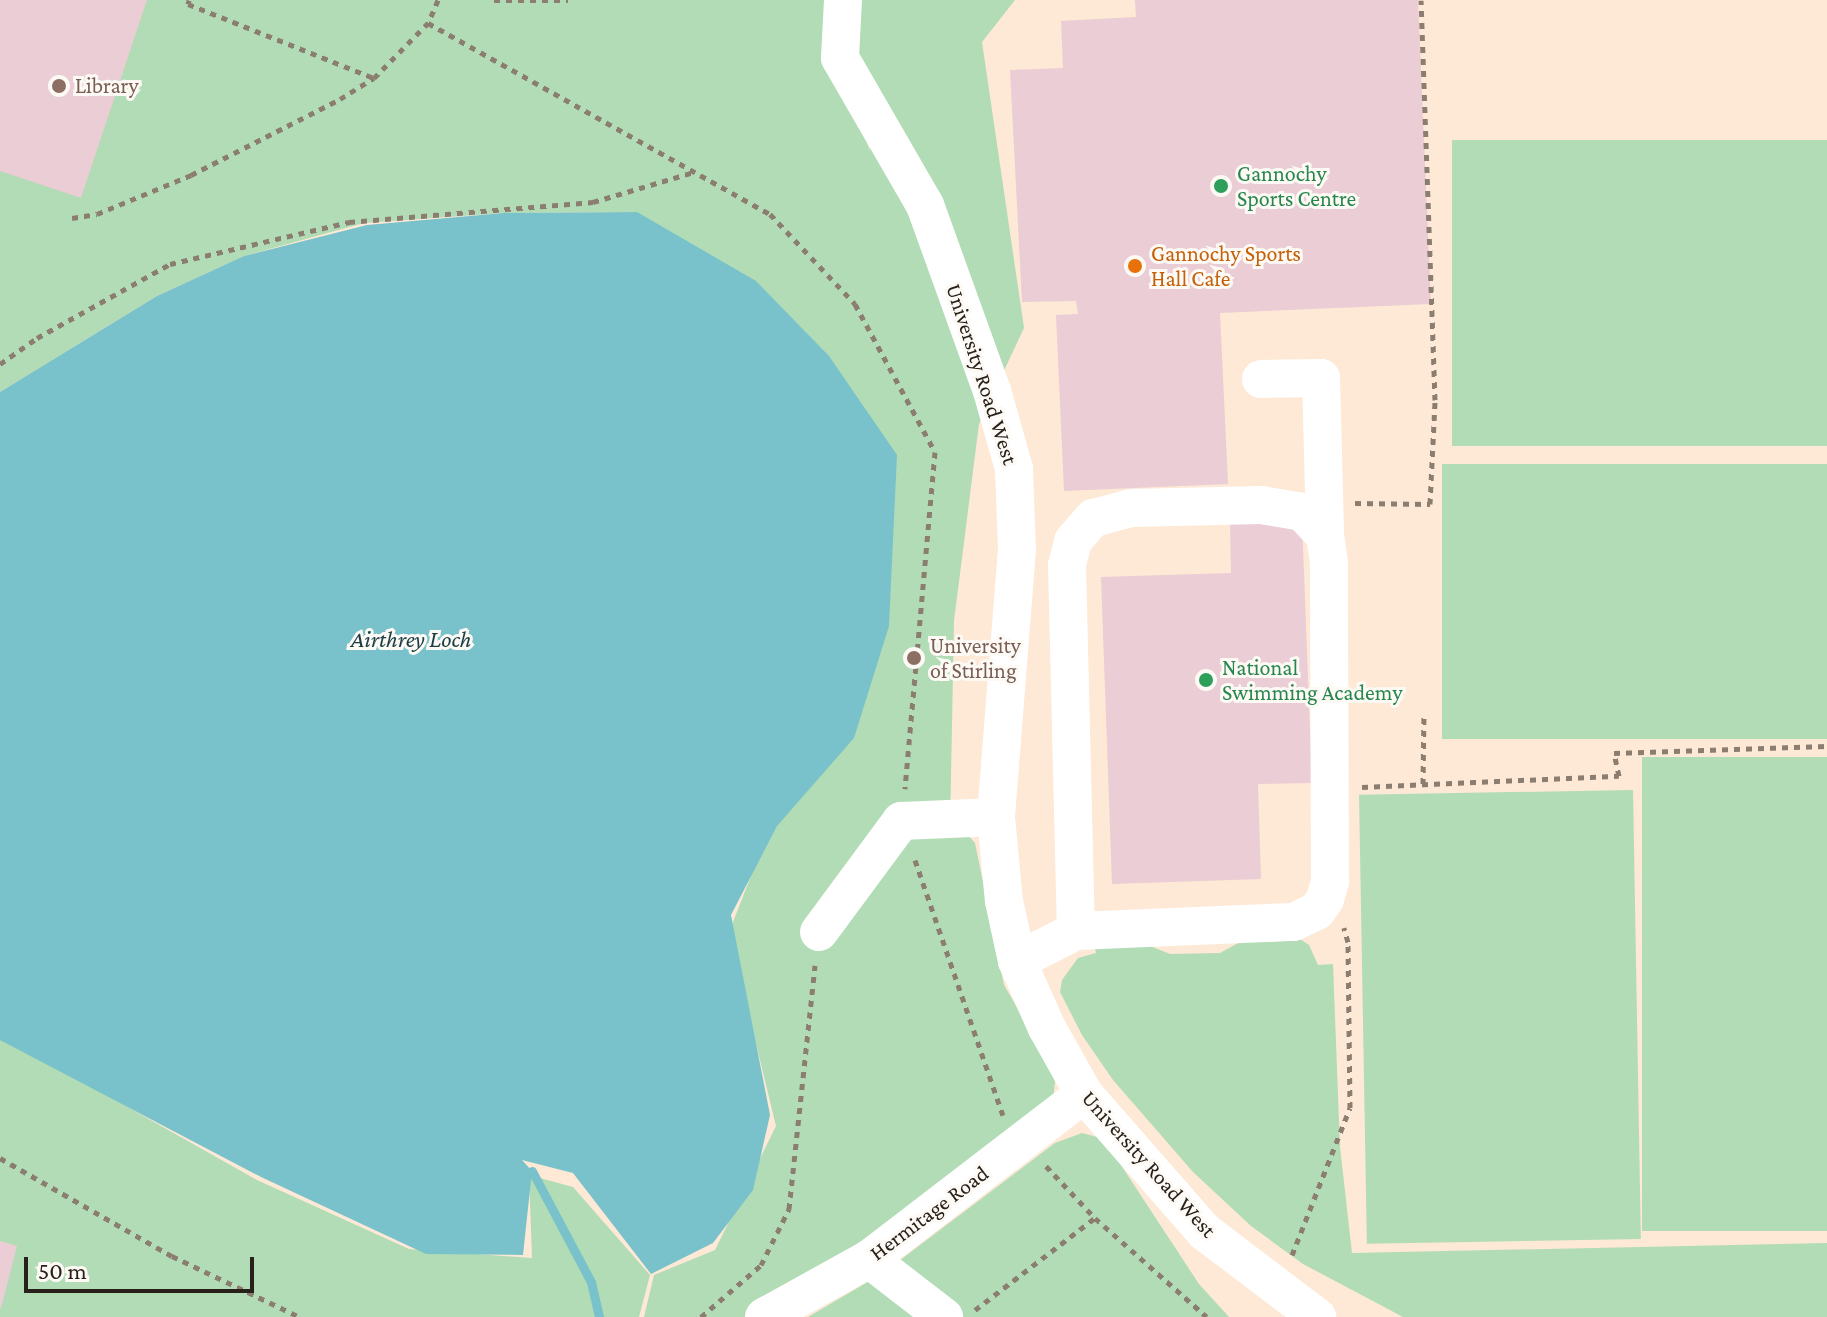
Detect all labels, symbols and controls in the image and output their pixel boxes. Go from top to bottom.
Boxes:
place label: Library [75,73,139,99]
marker: Library [50,77,68,95]
place label: Gannochy Sports Centre [1237,160,1356,212]
marker: Gannochy Sports Centre [1212,177,1230,195]
place label: Gannochy Sports Hall Cafe [1151,240,1301,292]
marker: Gannochy Sports Hall Cafe [1126,257,1144,275]
street label: University Road West [940,280,1024,468]
water label: Airthrey Loch [351,625,471,653]
place label: University of Stirling [930,632,1021,684]
marker: University of Stirling [905,649,923,667]
place label: National Swimming Academy [1222,654,1403,706]
marker: National Swimming Academy [1197,671,1215,689]
street label: University Road West [1076,1085,1222,1243]
street label: Hermitage Road [864,1160,994,1266]
scale bar [28,1241,258,1291]
text: 50 m [38,1257,87,1284]

